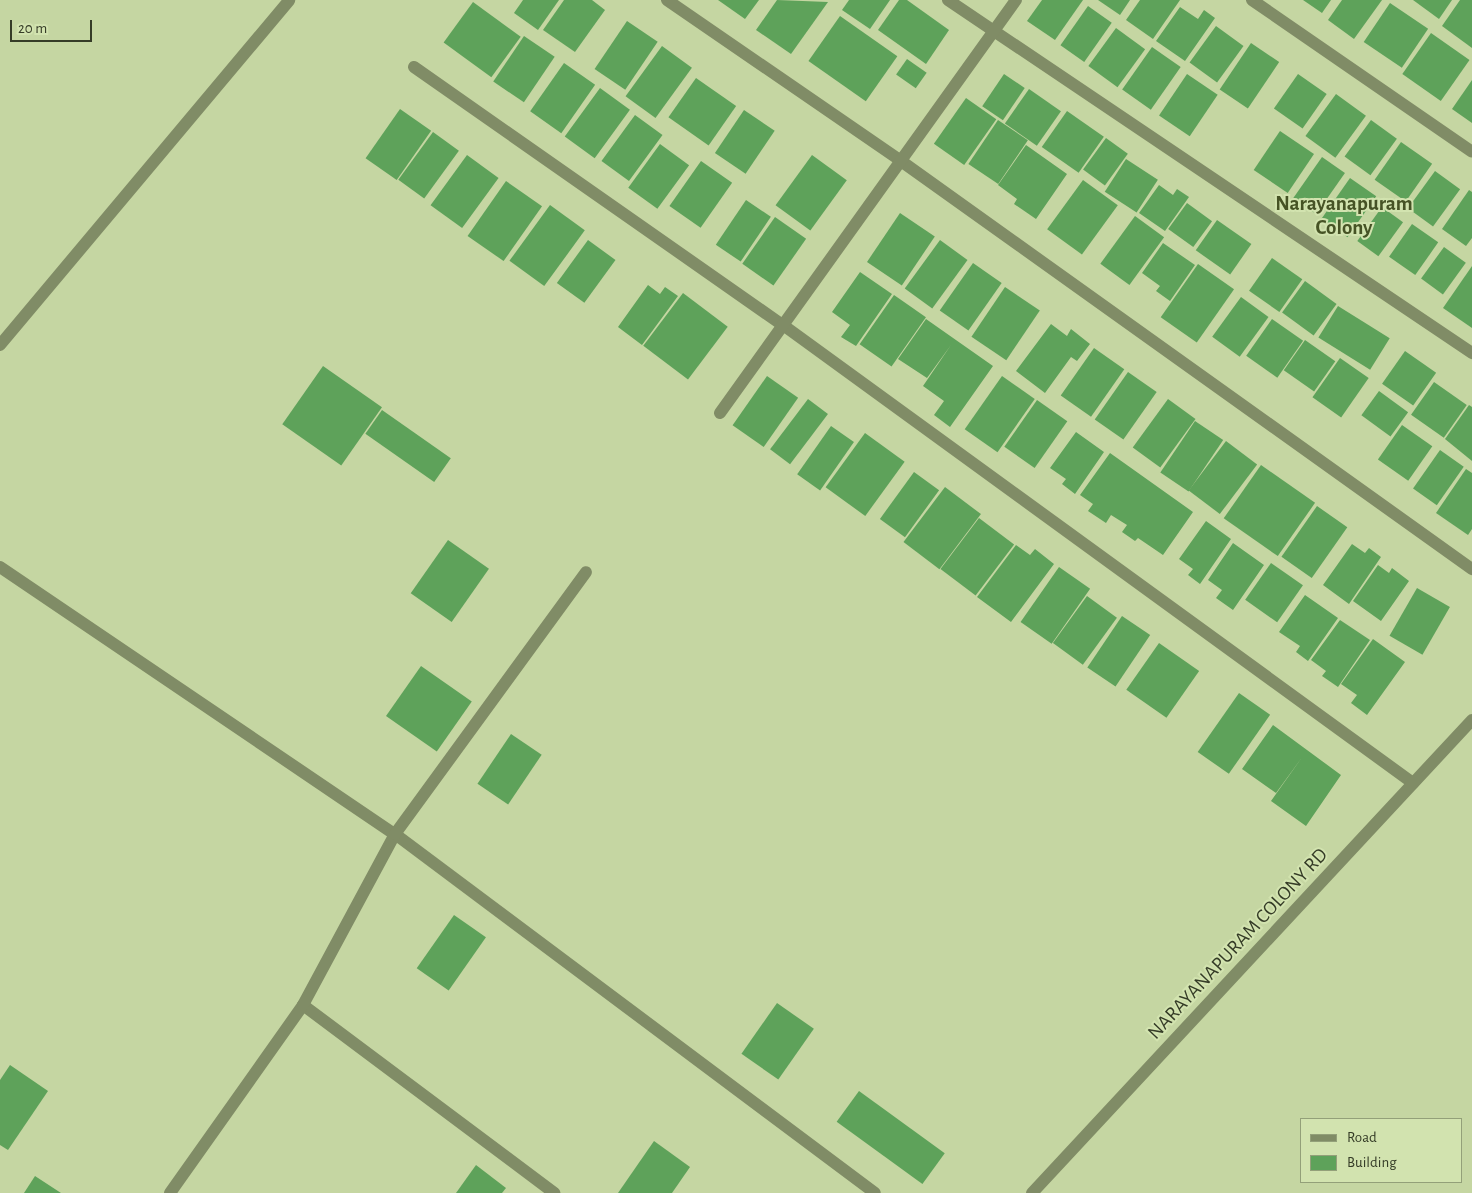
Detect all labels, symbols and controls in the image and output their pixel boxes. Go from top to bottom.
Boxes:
scale bar [12,10,95,42]
text: 20 m [18,21,47,36]
district label: Narayanapuram Colony [1275,191,1413,241]
street label: NARAYANAPURAM COLONY RD [1143,843,1333,1045]
legend [1300,1118,1462,1183]
text: Road [1347,1130,1377,1145]
text: Building [1347,1155,1397,1170]

